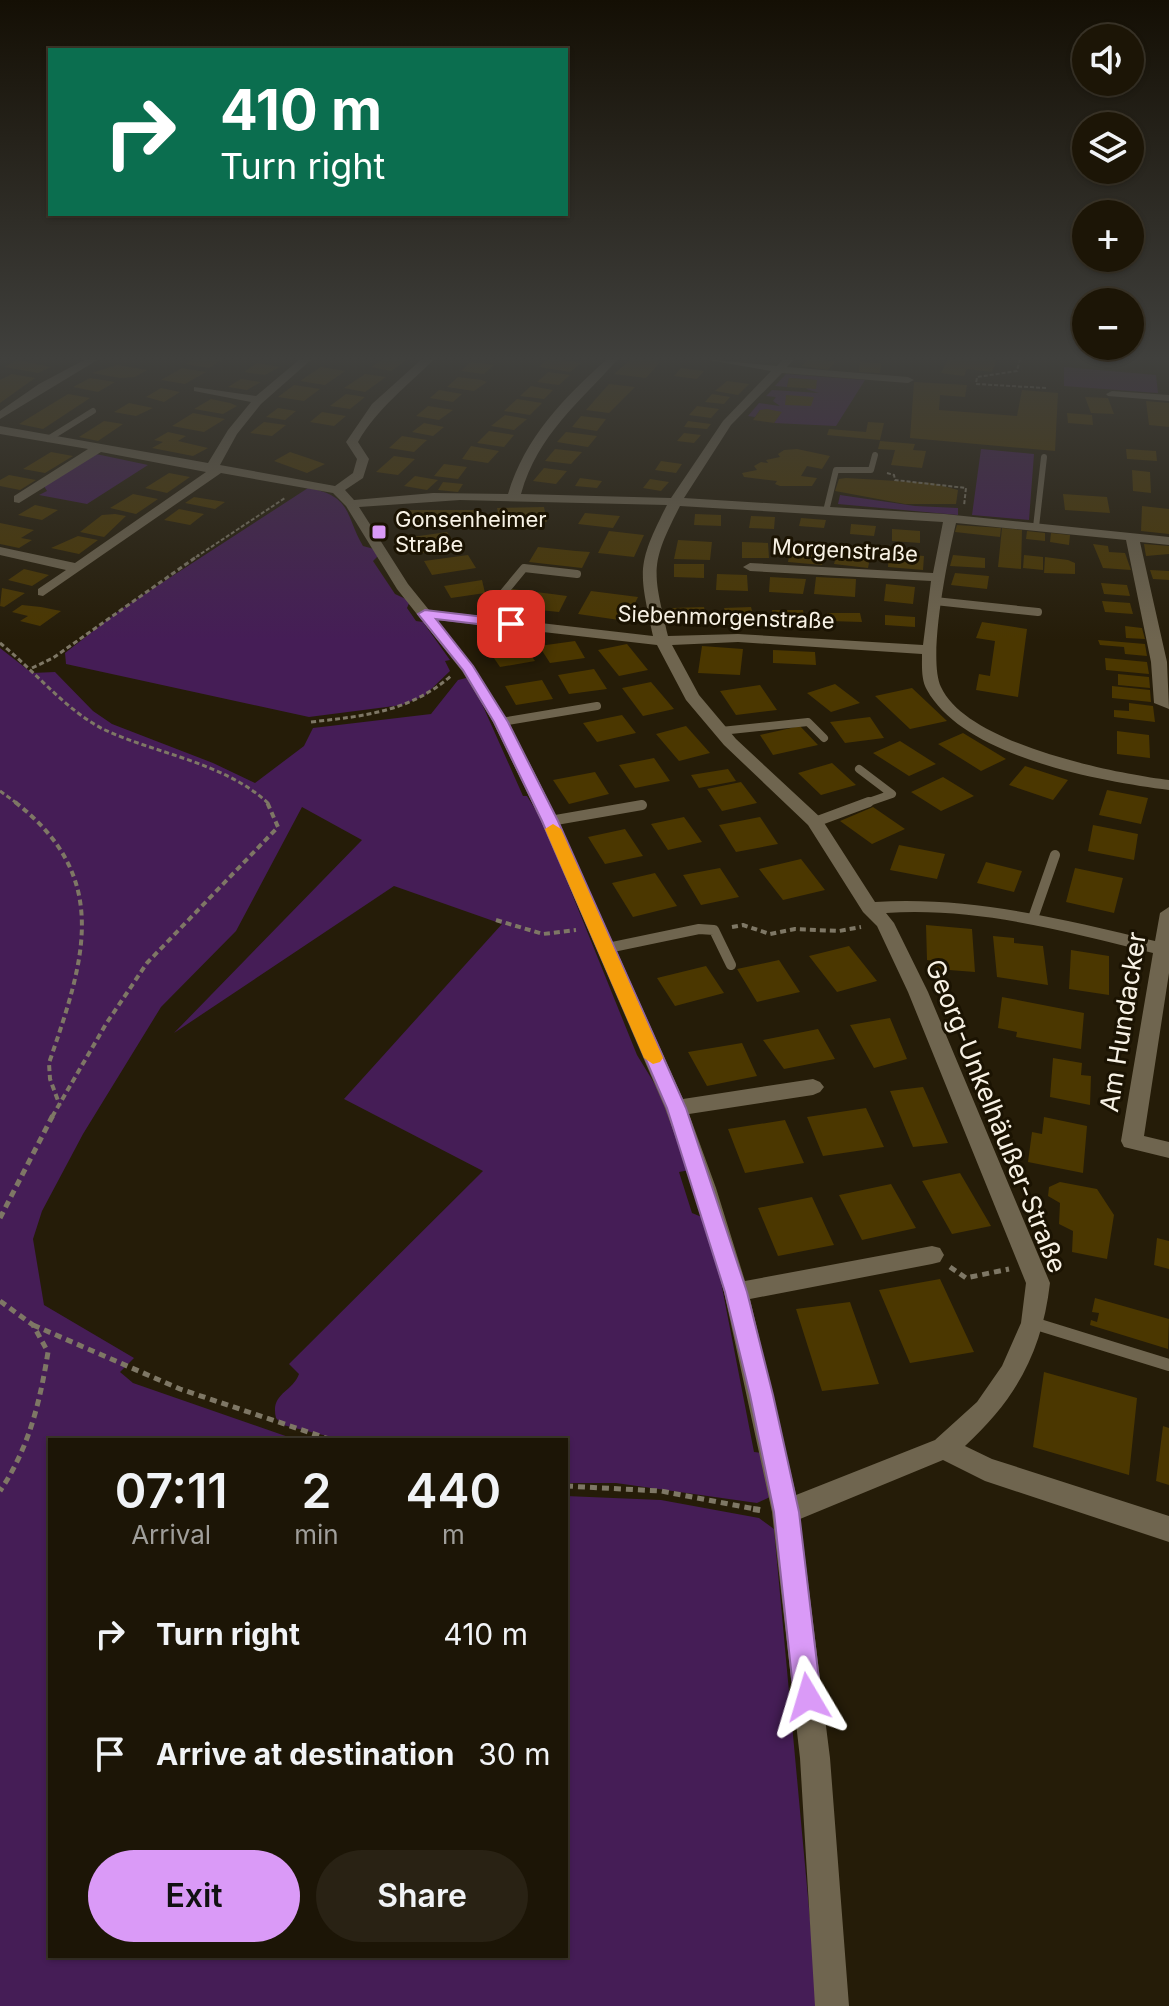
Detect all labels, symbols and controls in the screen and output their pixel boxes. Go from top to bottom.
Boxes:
map controls [1072,24,1144,360]
button: sound [1072,24,1144,96]
text: 410 m [220,76,382,144]
icon: right [88,80,192,184]
button: layers [1072,112,1144,184]
text: Turn right [220,144,385,188]
button: + [1072,200,1144,272]
button: − [1072,288,1144,360]
place label: Gonsenheimer Straße [395,506,547,557]
marker: Gonsenheimer Straße [370,523,388,541]
street label: Morgenstraße [771,533,919,567]
pin [477,590,545,658]
street label: Siebenmorgenstraße [617,600,835,634]
icon: arrive [489,602,533,646]
street label: Am Hundacker [1093,929,1152,1114]
street label: Georg-Unkelhäußer-Straße [919,955,1074,1277]
text: 07:11 [115,1461,227,1520]
text: 2 [302,1461,331,1520]
text: 440 [406,1461,501,1520]
text: Arrival [131,1519,211,1550]
text: min [294,1519,339,1550]
text: m [442,1519,465,1550]
icon: right [88,1612,132,1656]
text: Turn right [156,1616,300,1652]
text: 410 m [443,1616,528,1652]
position arrow [766,1655,850,1739]
icon: arrive [88,1732,132,1776]
text: Arrive at destination [156,1736,454,1772]
text: 30 m [478,1736,551,1772]
button: Exit [88,1850,300,1942]
button: Share [316,1850,528,1942]

